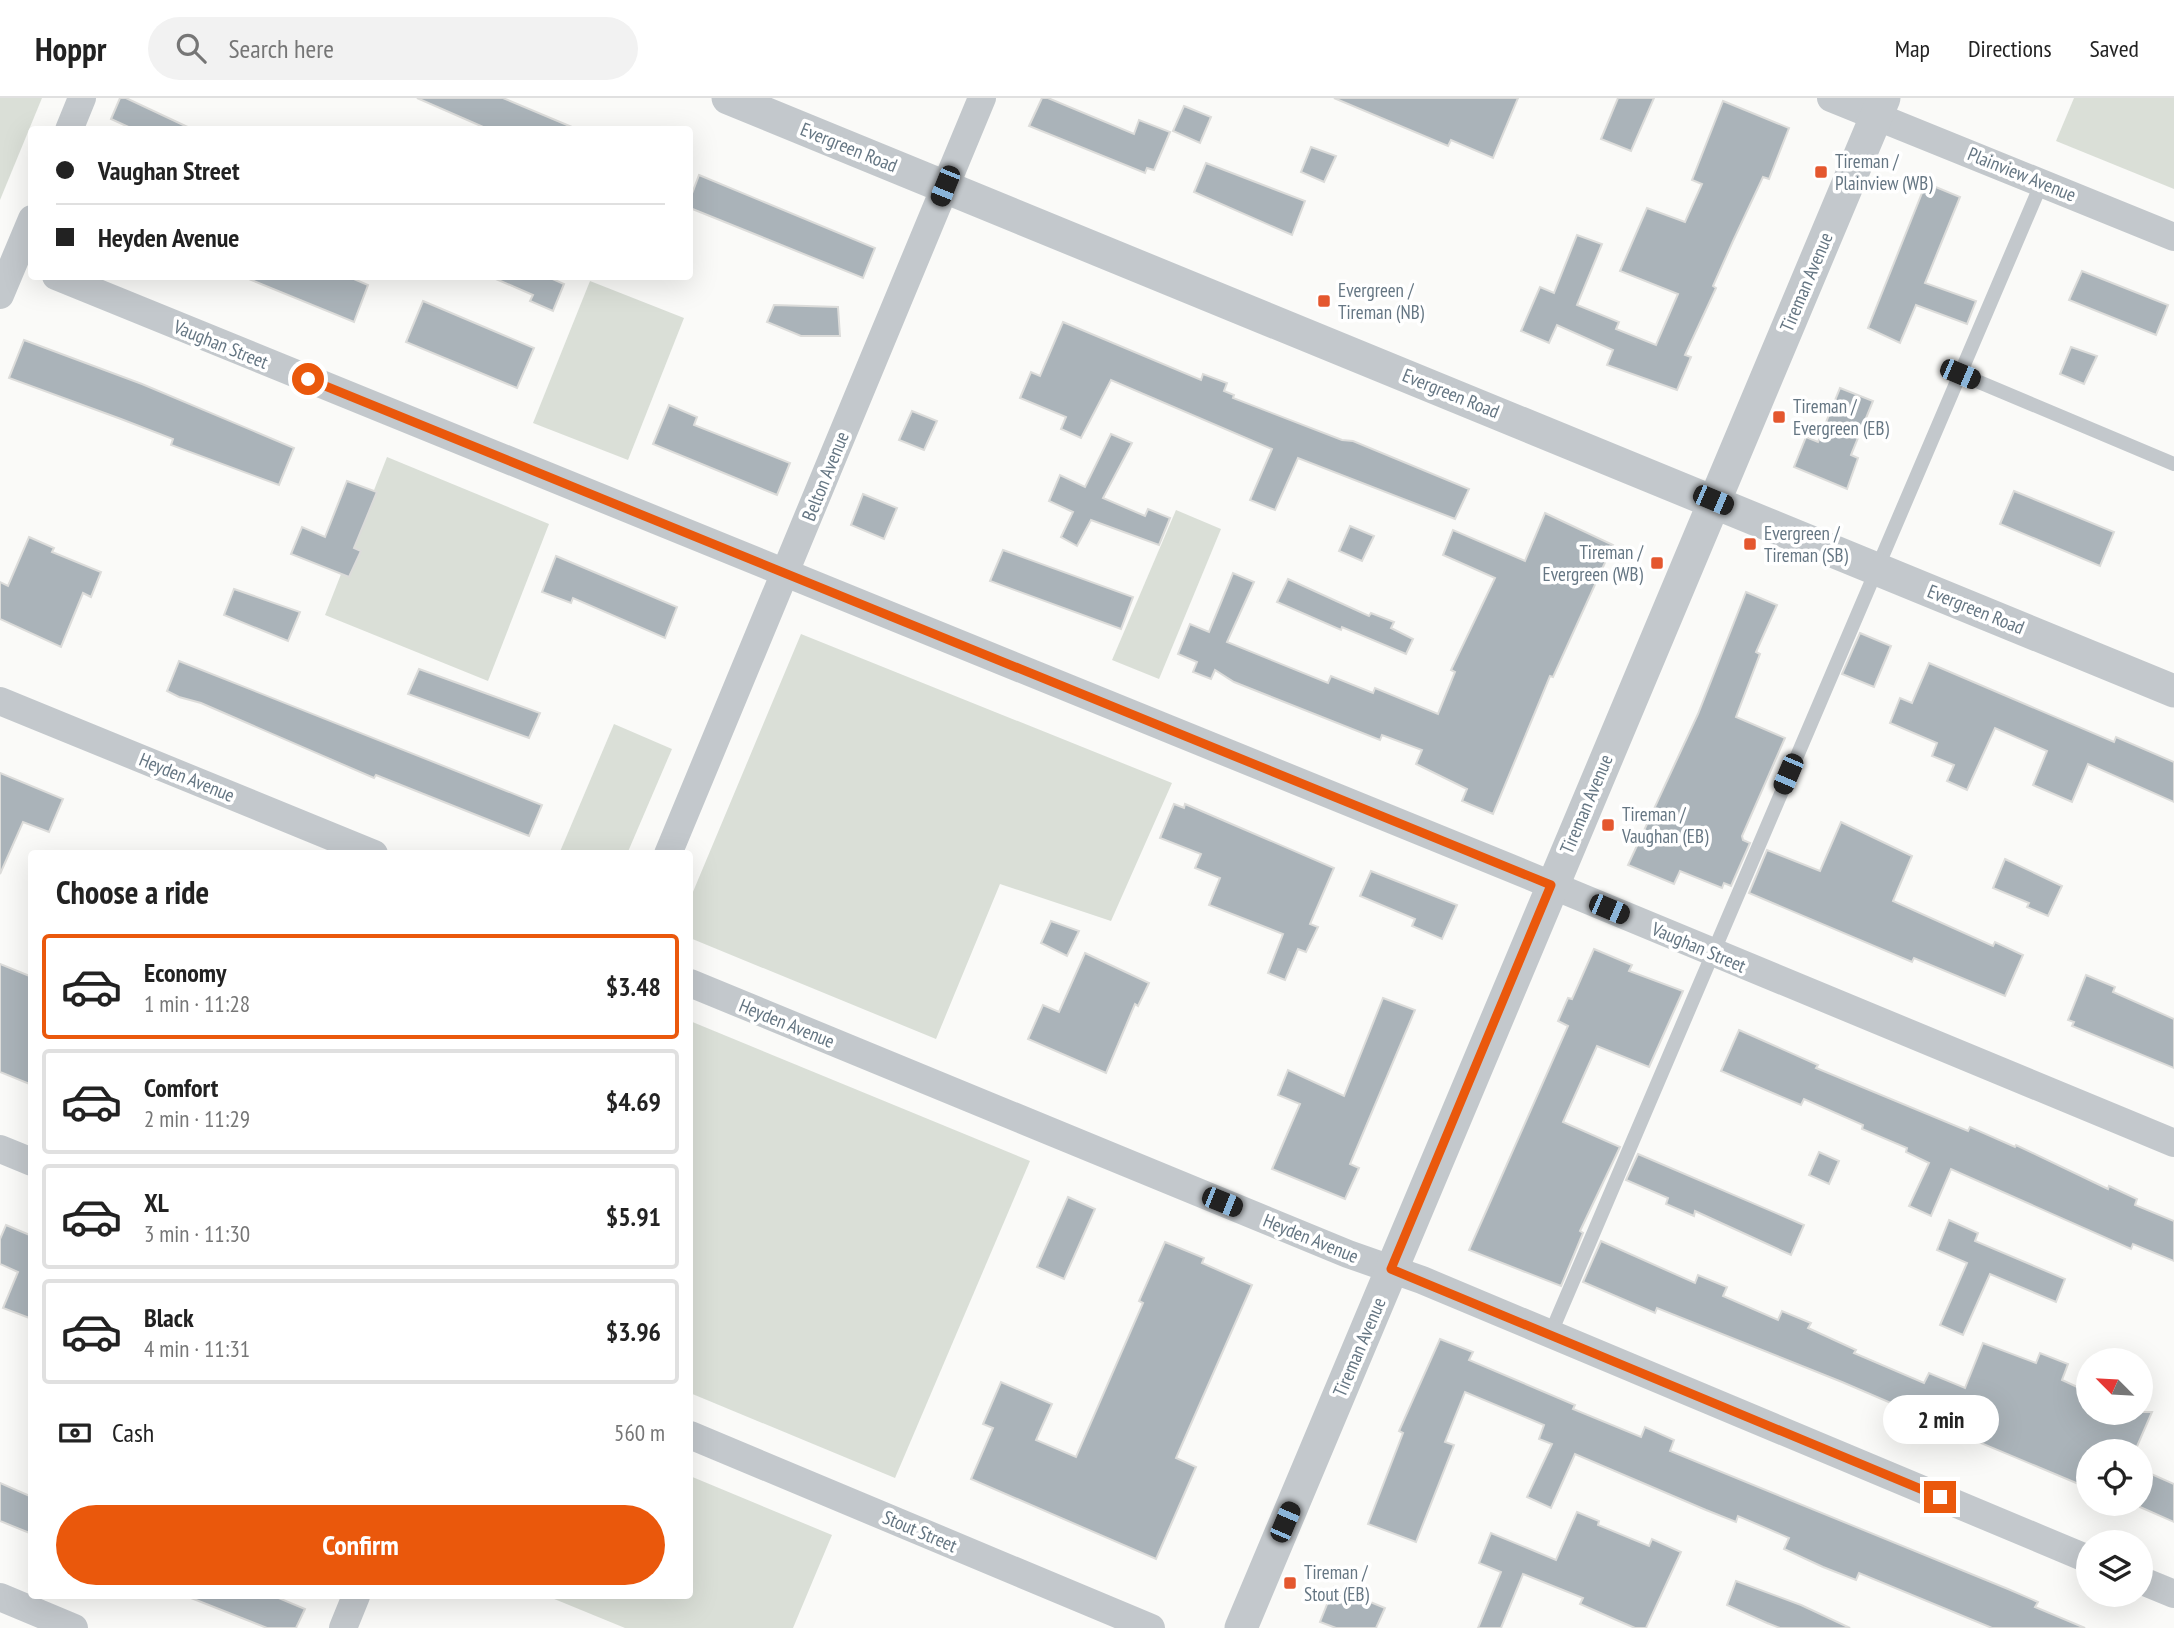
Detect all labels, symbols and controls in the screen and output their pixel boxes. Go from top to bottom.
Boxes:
search box [148,17,638,80]
text: Hoppr [35,27,106,70]
icon: search [172,29,210,67]
text: Search here [228,32,334,65]
text: Map [1895,33,1930,64]
text: Directions [1968,33,2052,64]
text: Saved [2090,33,2139,64]
street label: Evergreen Road [797,117,901,177]
street label: Plainview Avenue [1964,141,2080,207]
place label: Tireman / Plainview (WB) [1835,149,1933,195]
text: Vaughan Street [98,154,240,187]
car [928,163,963,209]
marker: Tireman / Plainview (WB) [1813,164,1829,180]
text: Heyden Avenue [98,221,239,254]
street label: Tireman Avenue [1774,229,1838,335]
place label: Evergreen / Tireman (NB) [1338,278,1425,324]
marker: Evergreen / Tireman (NB) [1316,293,1332,309]
street label: Vaughan Street [169,314,272,374]
car [1937,356,1984,392]
route start [292,363,324,395]
street label: Evergreen Road [1399,363,1503,423]
place label: Tireman / Evergreen (EB) [1793,394,1889,440]
marker: Tireman / Evergreen (EB) [1771,409,1787,425]
street label: Belton Avenue [796,428,854,524]
car [1690,482,1737,518]
place label: Evergreen / Tireman (SB) [1764,521,1849,567]
marker: Evergreen / Tireman (SB) [1742,536,1758,552]
place label: Tireman / Evergreen (WB) [1543,540,1644,586]
marker: Tireman / Evergreen (WB) [1649,555,1665,571]
street label: Evergreen Road [1924,579,2028,639]
street label: Heyden Avenue [136,747,238,807]
street label: Tireman Avenue [1554,751,1618,857]
car [1771,751,1806,797]
place label: Tireman / Vaughan (EB) [1621,802,1709,848]
marker: Tireman / Vaughan (EB) [1600,817,1616,833]
text: Choose a ride [56,871,209,913]
car [1586,891,1633,927]
street label: Vaughan Street [1647,916,1750,978]
icon: car [60,955,123,1018]
text: Economy [144,956,226,989]
text: $3.48 [606,970,661,1003]
text: 1 min · 11:28 [144,989,250,1018]
street label: Heyden Avenue [736,993,838,1053]
icon: car [60,1070,123,1133]
text: Comfort [144,1071,218,1104]
text: $4.69 [606,1085,661,1118]
text: 2 min · 11:29 [144,1104,250,1133]
car [1199,1184,1246,1220]
icon: car [60,1185,123,1248]
text: XL [144,1186,169,1219]
text: $5.91 [606,1200,661,1233]
street label: Heyden Avenue [1260,1208,1362,1268]
text: 3 min · 11:30 [144,1219,250,1248]
street label: Tireman Avenue [1327,1294,1391,1400]
icon: car [60,1300,123,1363]
text: Black [144,1301,194,1334]
text: $3.96 [606,1315,661,1348]
text: 4 min · 11:31 [144,1334,250,1363]
north arrow [2076,1348,2152,1424]
map controls [2076,1348,2153,1607]
callout: 2 min [1882,1396,1998,1444]
text: 2 min [1918,1405,1964,1434]
icon: cash [56,1414,94,1452]
text: Cash [112,1416,154,1449]
text: 560 m [614,1418,665,1447]
button: locate [2076,1439,2153,1516]
route end [1924,1481,1956,1513]
car [1268,1499,1303,1545]
button: Confirm [56,1505,665,1585]
street label: Stout Street [879,1505,961,1558]
button: layers [2076,1530,2153,1607]
place label: Tireman / Stout (EB) [1304,1560,1369,1606]
marker: Tireman / Stout (EB) [1282,1575,1298,1591]

